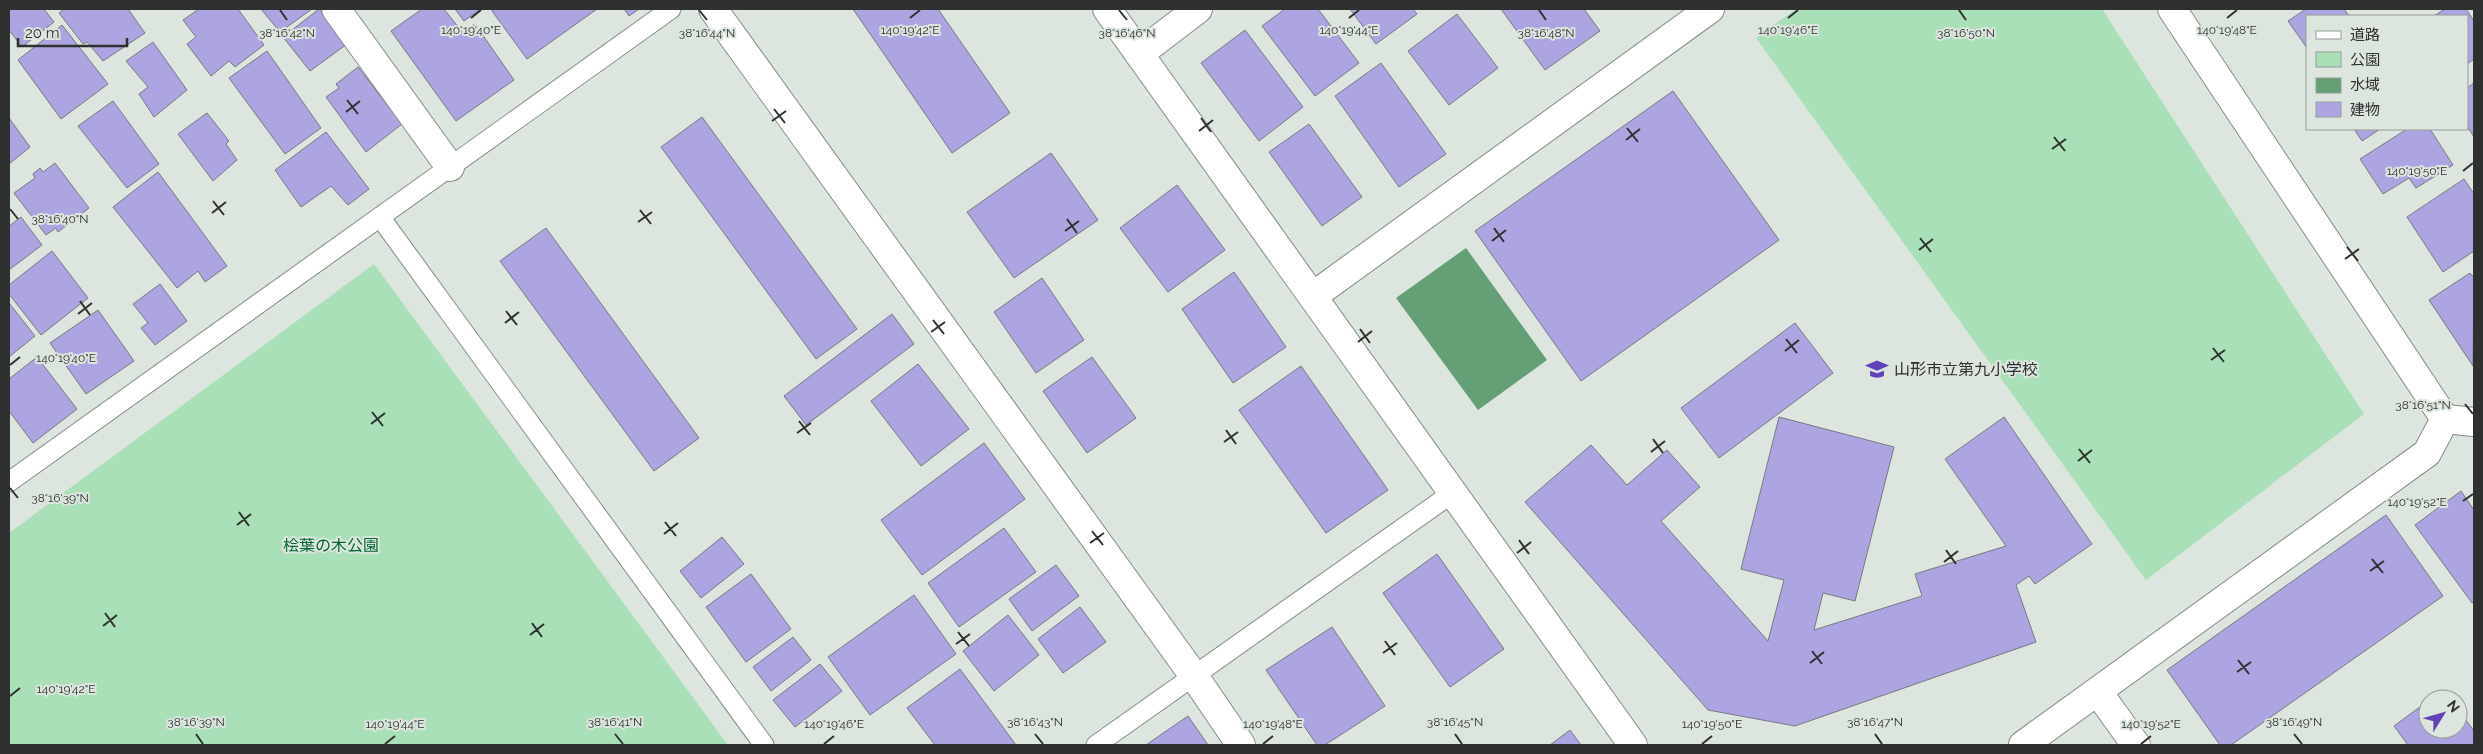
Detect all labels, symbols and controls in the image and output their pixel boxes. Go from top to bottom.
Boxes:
scale bar [18,15,126,47]
legend [2306,15,2468,130]
text: 140°19'40"E [441,23,501,37]
text: 140°19'42"E [881,23,939,37]
text: 140°19'44"E [1319,23,1379,37]
text: 140°19'46"E [1758,23,1818,37]
text: 140°19'48"E [2197,23,2257,37]
text: 20 m [25,24,60,42]
text: 38°16'42"N [259,26,315,40]
text: 38°16'44"N [679,26,735,40]
text: 38°16'46"N [1098,26,1156,40]
text: 38°16'48"N [1518,26,1574,40]
text: 38°16'50"N [1937,26,1995,40]
text: 道路 [2350,26,2380,44]
text: 公園 [2350,51,2380,69]
text: 水域 [2350,76,2380,94]
text: 建物 [2350,101,2380,119]
text: 140°19'50"E [2387,164,2447,178]
text: 38°16'40"N [31,212,89,226]
text: 140°19'40"E [36,351,96,365]
school or university icon: 山形市立第九小学校 [1864,356,1890,382]
place label: 山形市立第九小学校 [1894,360,2038,379]
text: 38°16'51"N [2395,398,2451,412]
text: 38°16'39"N [31,491,89,505]
text: 140°19'52"E [2387,495,2447,509]
park label: 桧葉の木公園 [283,536,379,555]
text: 140°19'42"E [37,682,95,696]
north arrow [2418,689,2468,739]
text: N [2444,697,2463,715]
text: 38°16'39"N [167,715,225,729]
text: 38°16'41"N [588,715,642,729]
text: 38°16'43"N [1007,715,1063,729]
text: 38°16'45"N [1427,715,1483,729]
text: 38°16'47"N [1847,715,1903,729]
text: 38°16'49"N [2266,715,2322,729]
text: 140°19'44"E [365,717,425,731]
text: 140°19'46"E [804,717,864,731]
text: 140°19'48"E [1243,717,1303,731]
text: 140°19'50"E [1682,717,1742,731]
text: 140°19'52"E [2121,717,2181,731]

